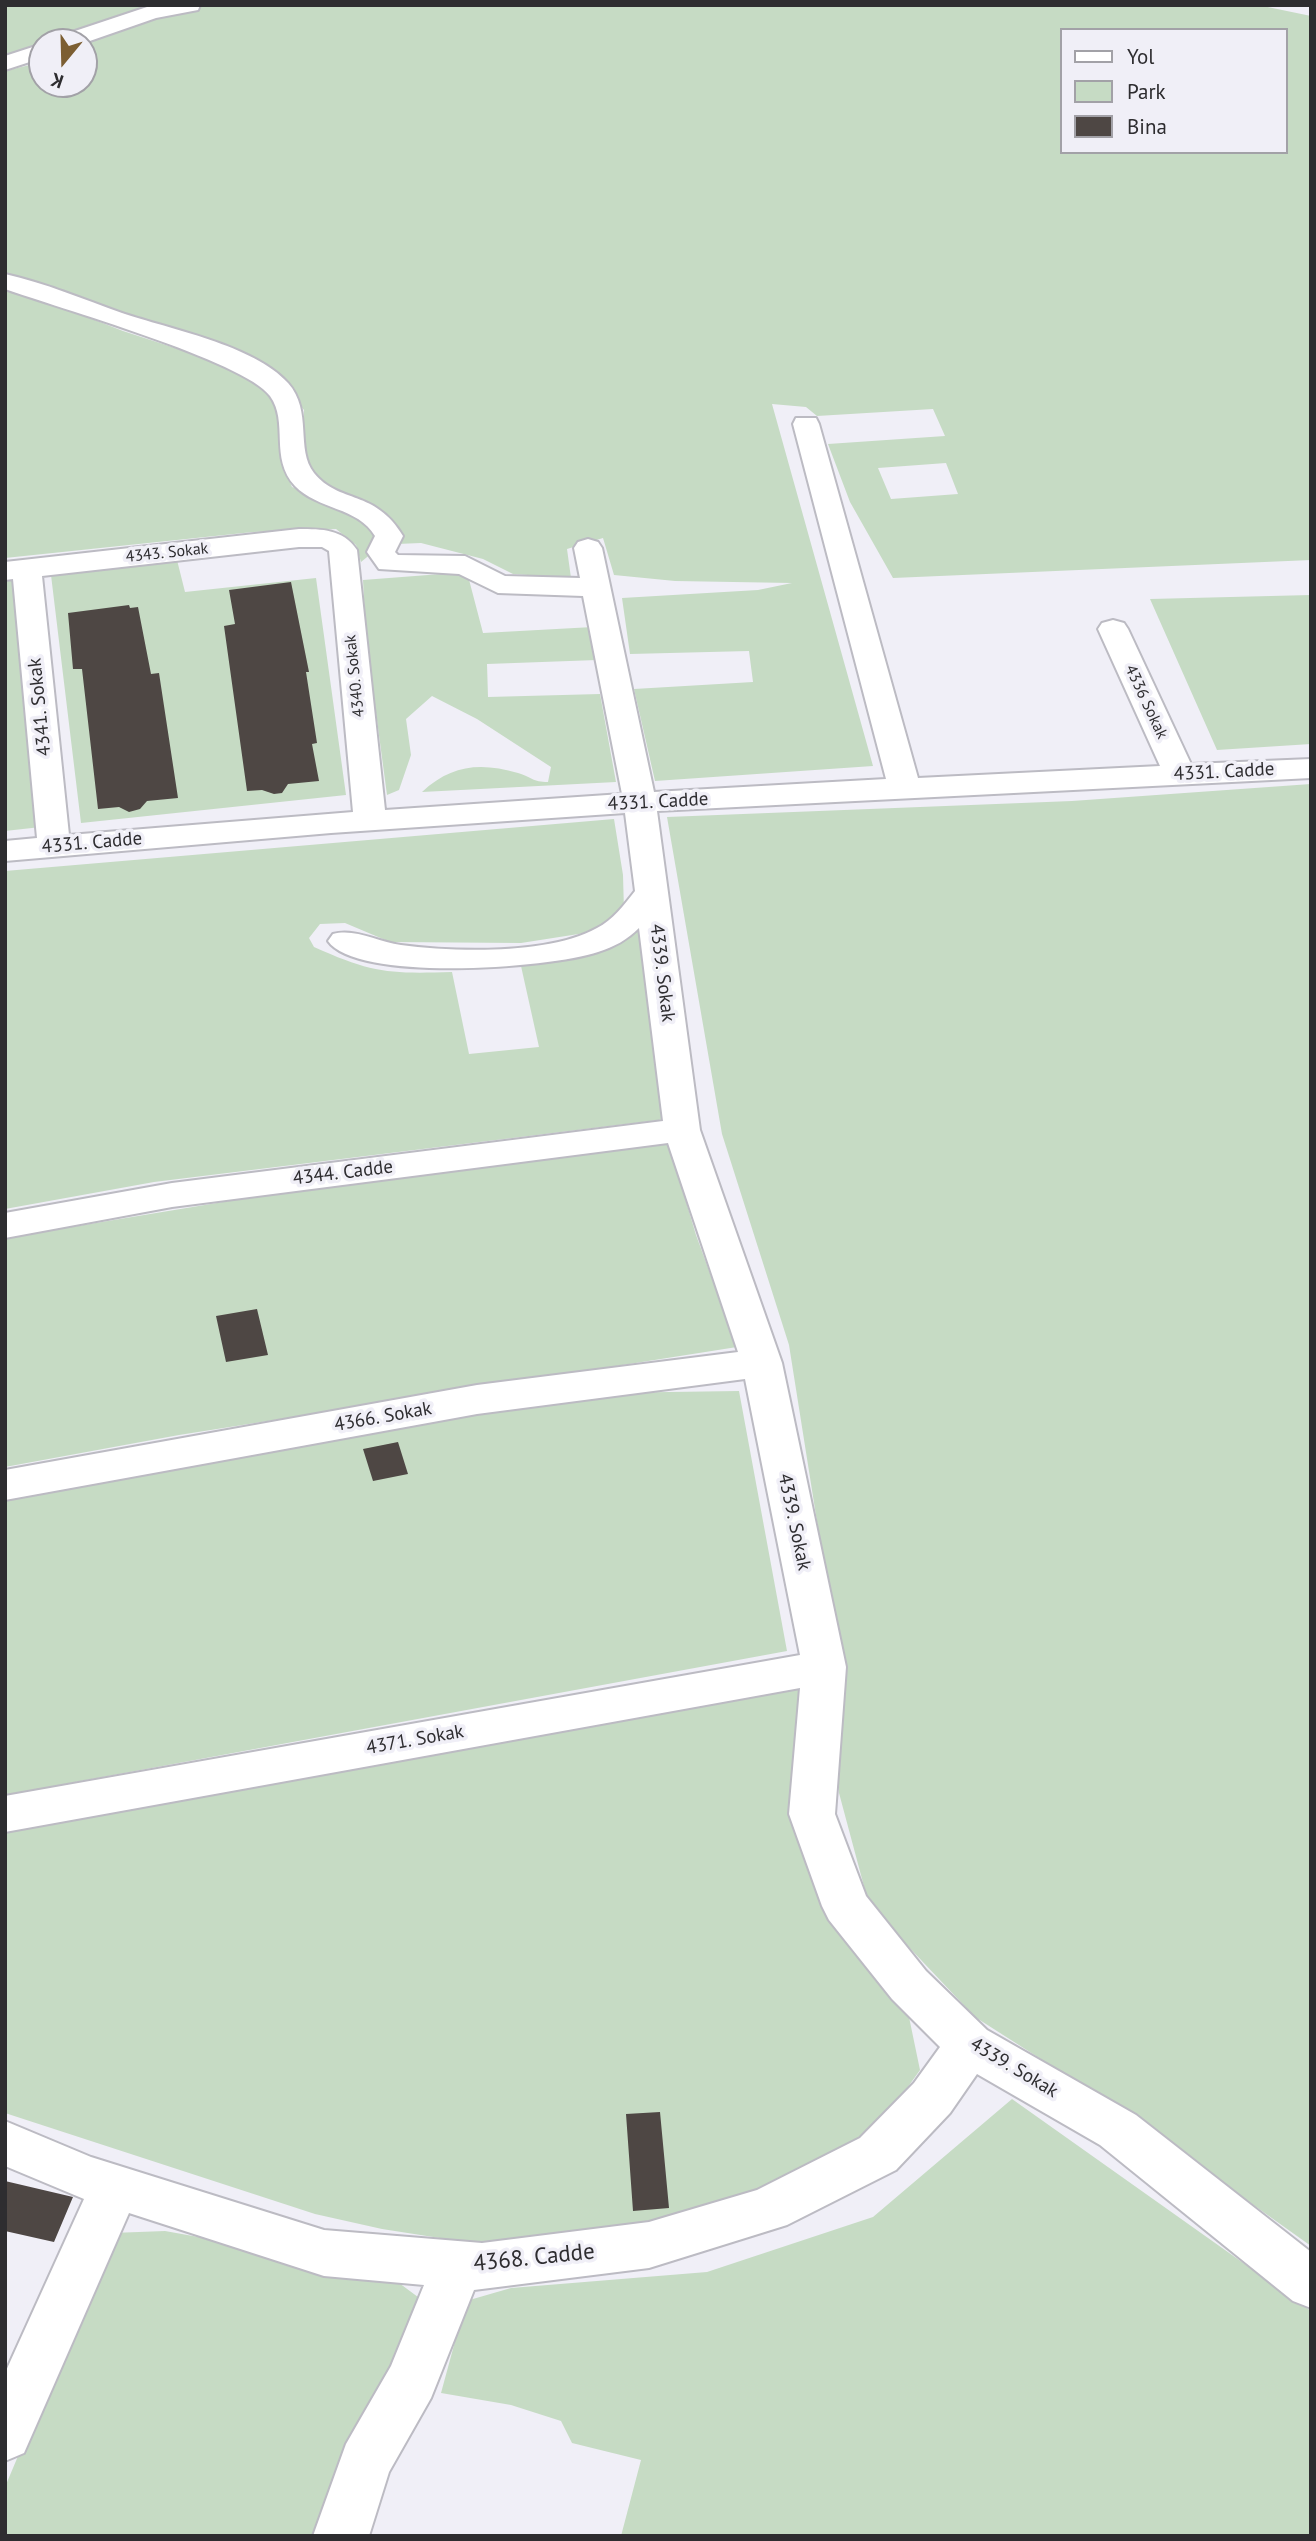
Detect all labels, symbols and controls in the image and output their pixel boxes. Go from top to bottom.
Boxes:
north arrow [28,28,98,98]
legend [1060,28,1288,154]
text: Yol [1127,43,1154,70]
text: K [47,68,66,94]
text: Park [1127,78,1166,105]
text: Bina [1127,113,1167,140]
street label: 4343. Sokak [125,539,209,567]
street label: 4340. Sokak [341,634,369,718]
street label: 4341. Sokak [24,657,56,757]
street label: 4336 Sokak [1121,662,1171,742]
street label: 4331. Cadde [1173,758,1275,786]
street label: 4331. Cadde [607,788,709,816]
street label: 4331. Cadde [41,827,143,859]
street label: 4339. Sokak [645,923,679,1023]
street label: 4344. Cadde [292,1156,394,1190]
street label: 4366. Sokak [333,1397,433,1437]
street label: 4339. Sokak [773,1471,815,1573]
street label: 4371. Sokak [365,1720,465,1760]
street label: 4339. Sokak [966,2033,1062,2103]
street label: 4368. Cadde [472,2238,596,2278]

